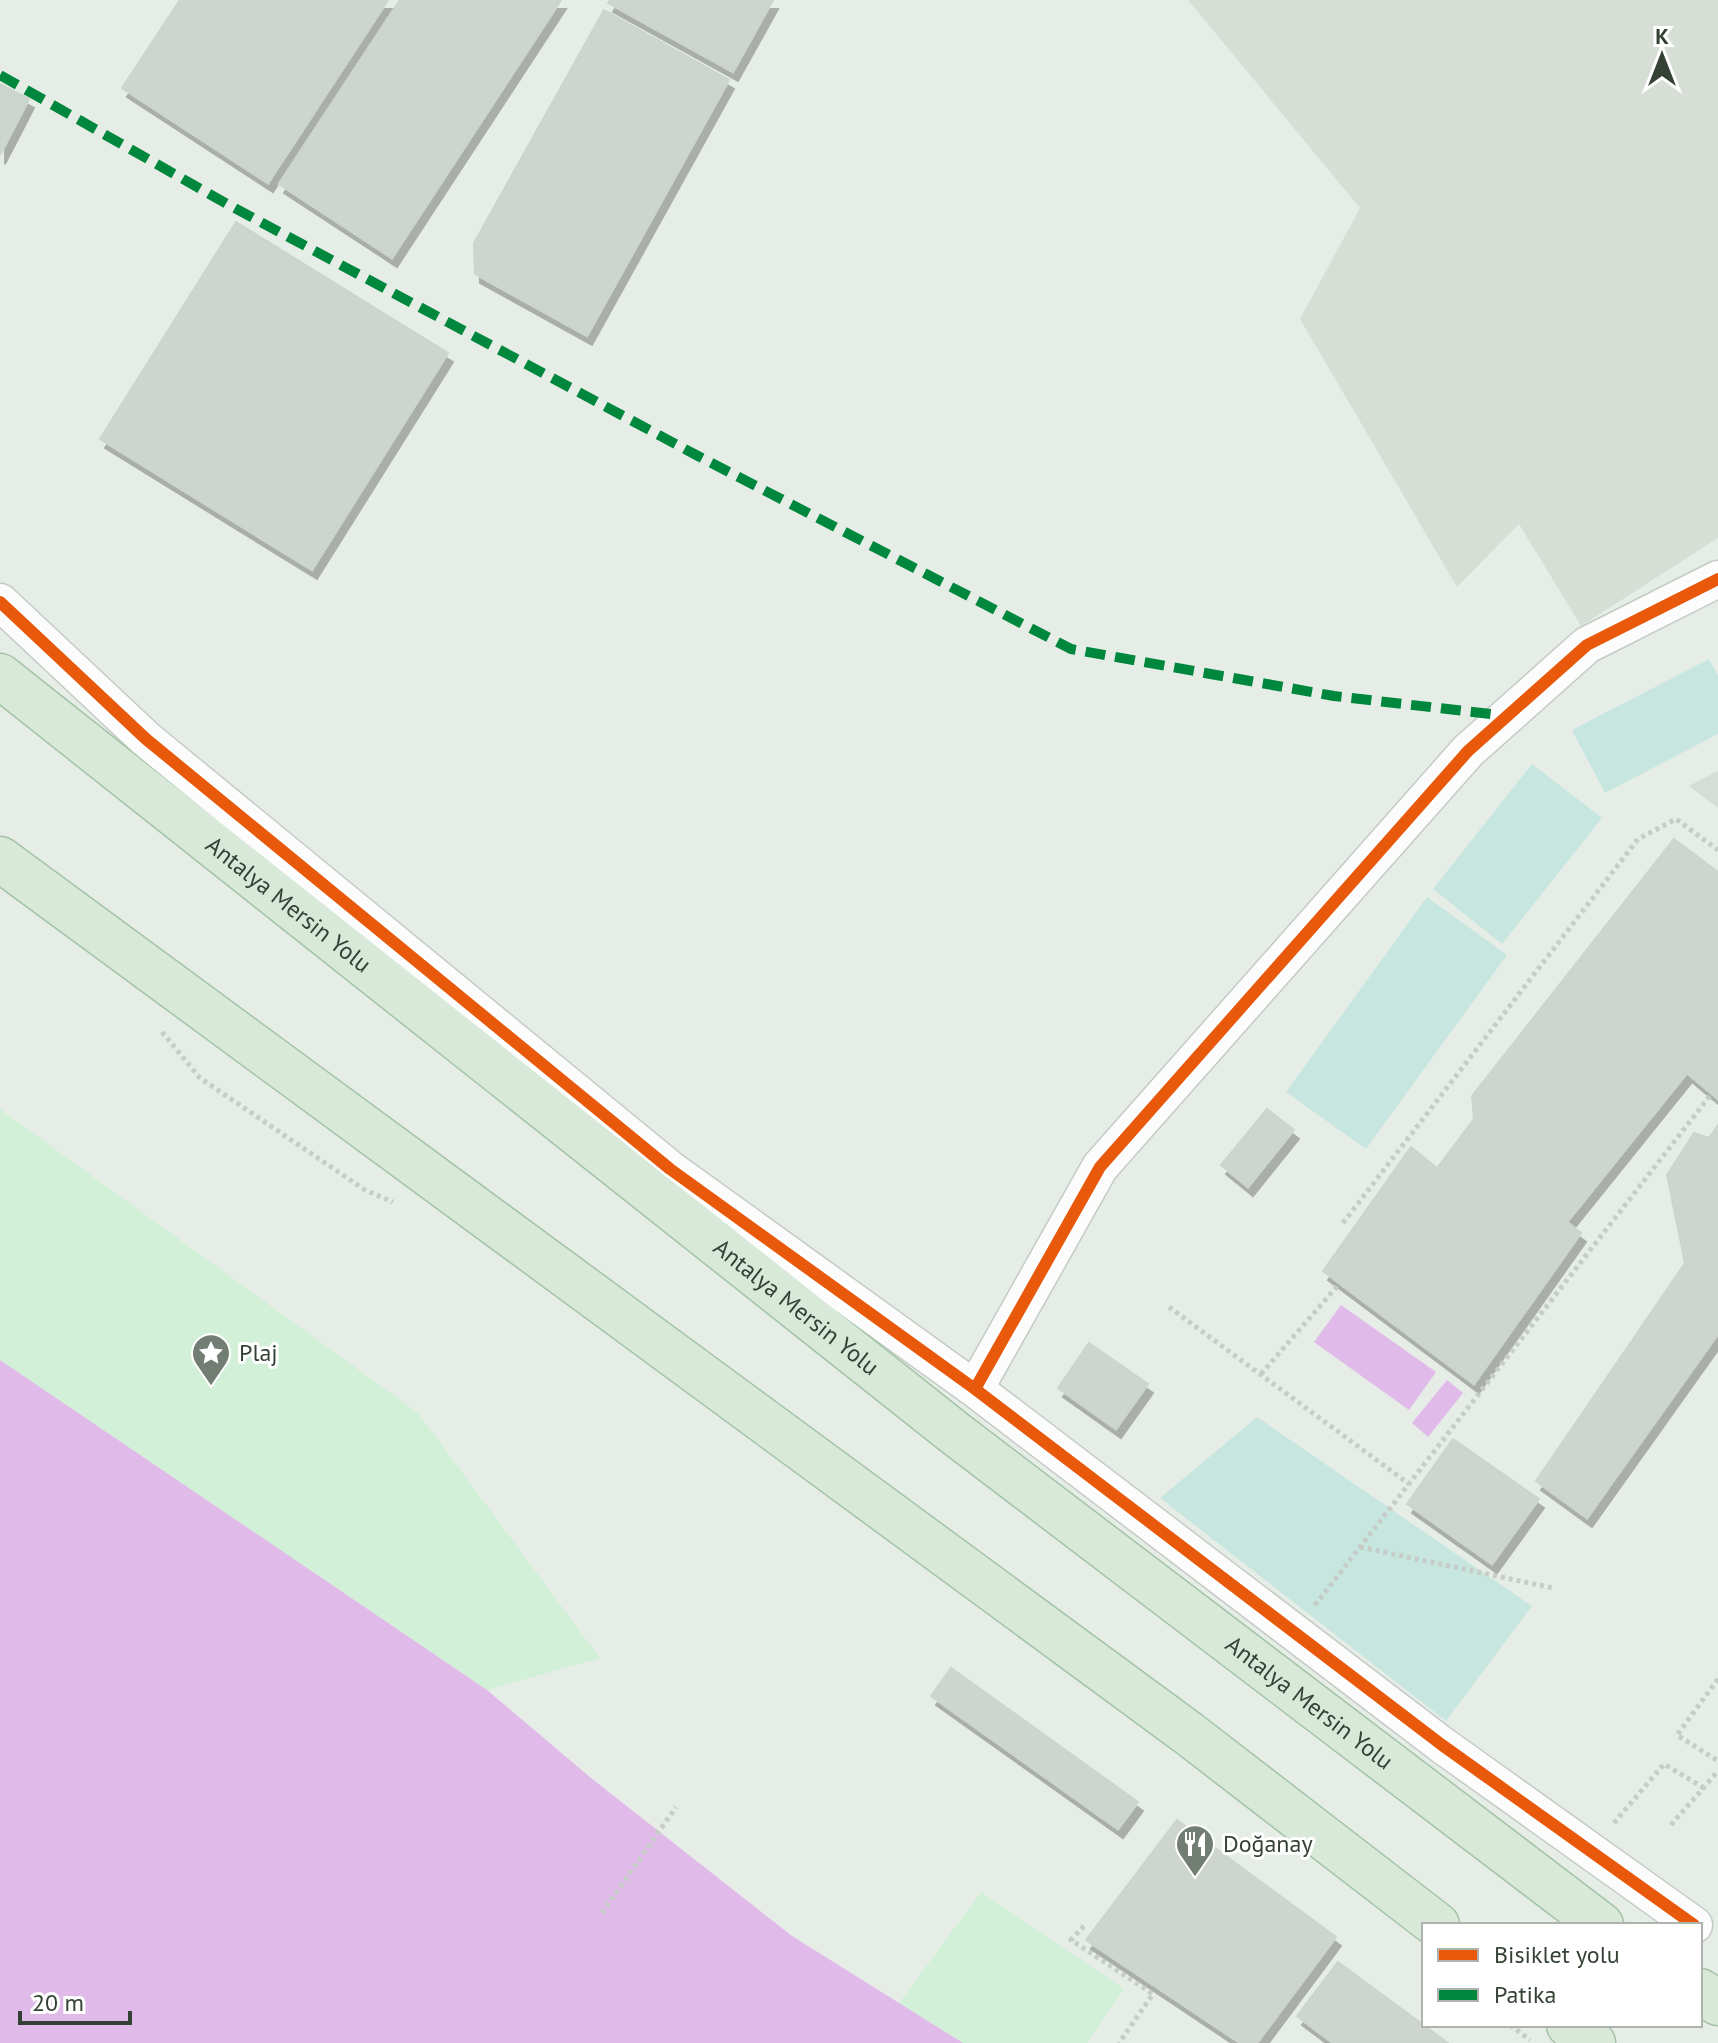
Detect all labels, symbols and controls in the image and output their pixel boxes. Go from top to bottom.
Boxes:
north arrow [1622,16,1702,96]
text: K [1655,22,1669,50]
street label: Antalya Mersin Yolu [200,829,378,979]
street label: Antalya Mersin Yolu [707,1232,885,1382]
place icon: Plaj [190,1332,232,1387]
place label: Plaj [239,1337,278,1368]
street label: Antalya Mersin Yolu [1220,1629,1400,1776]
restaurant icon: Doğanay [1174,1823,1216,1878]
place label: Doğanay [1223,1828,1313,1859]
legend [1422,1923,1702,2027]
text: Bisiklet yolu [1494,1939,1620,1970]
scale bar [20,1975,130,2025]
text: Patika [1494,1979,1556,2010]
text: 20 m [32,1987,84,2018]

